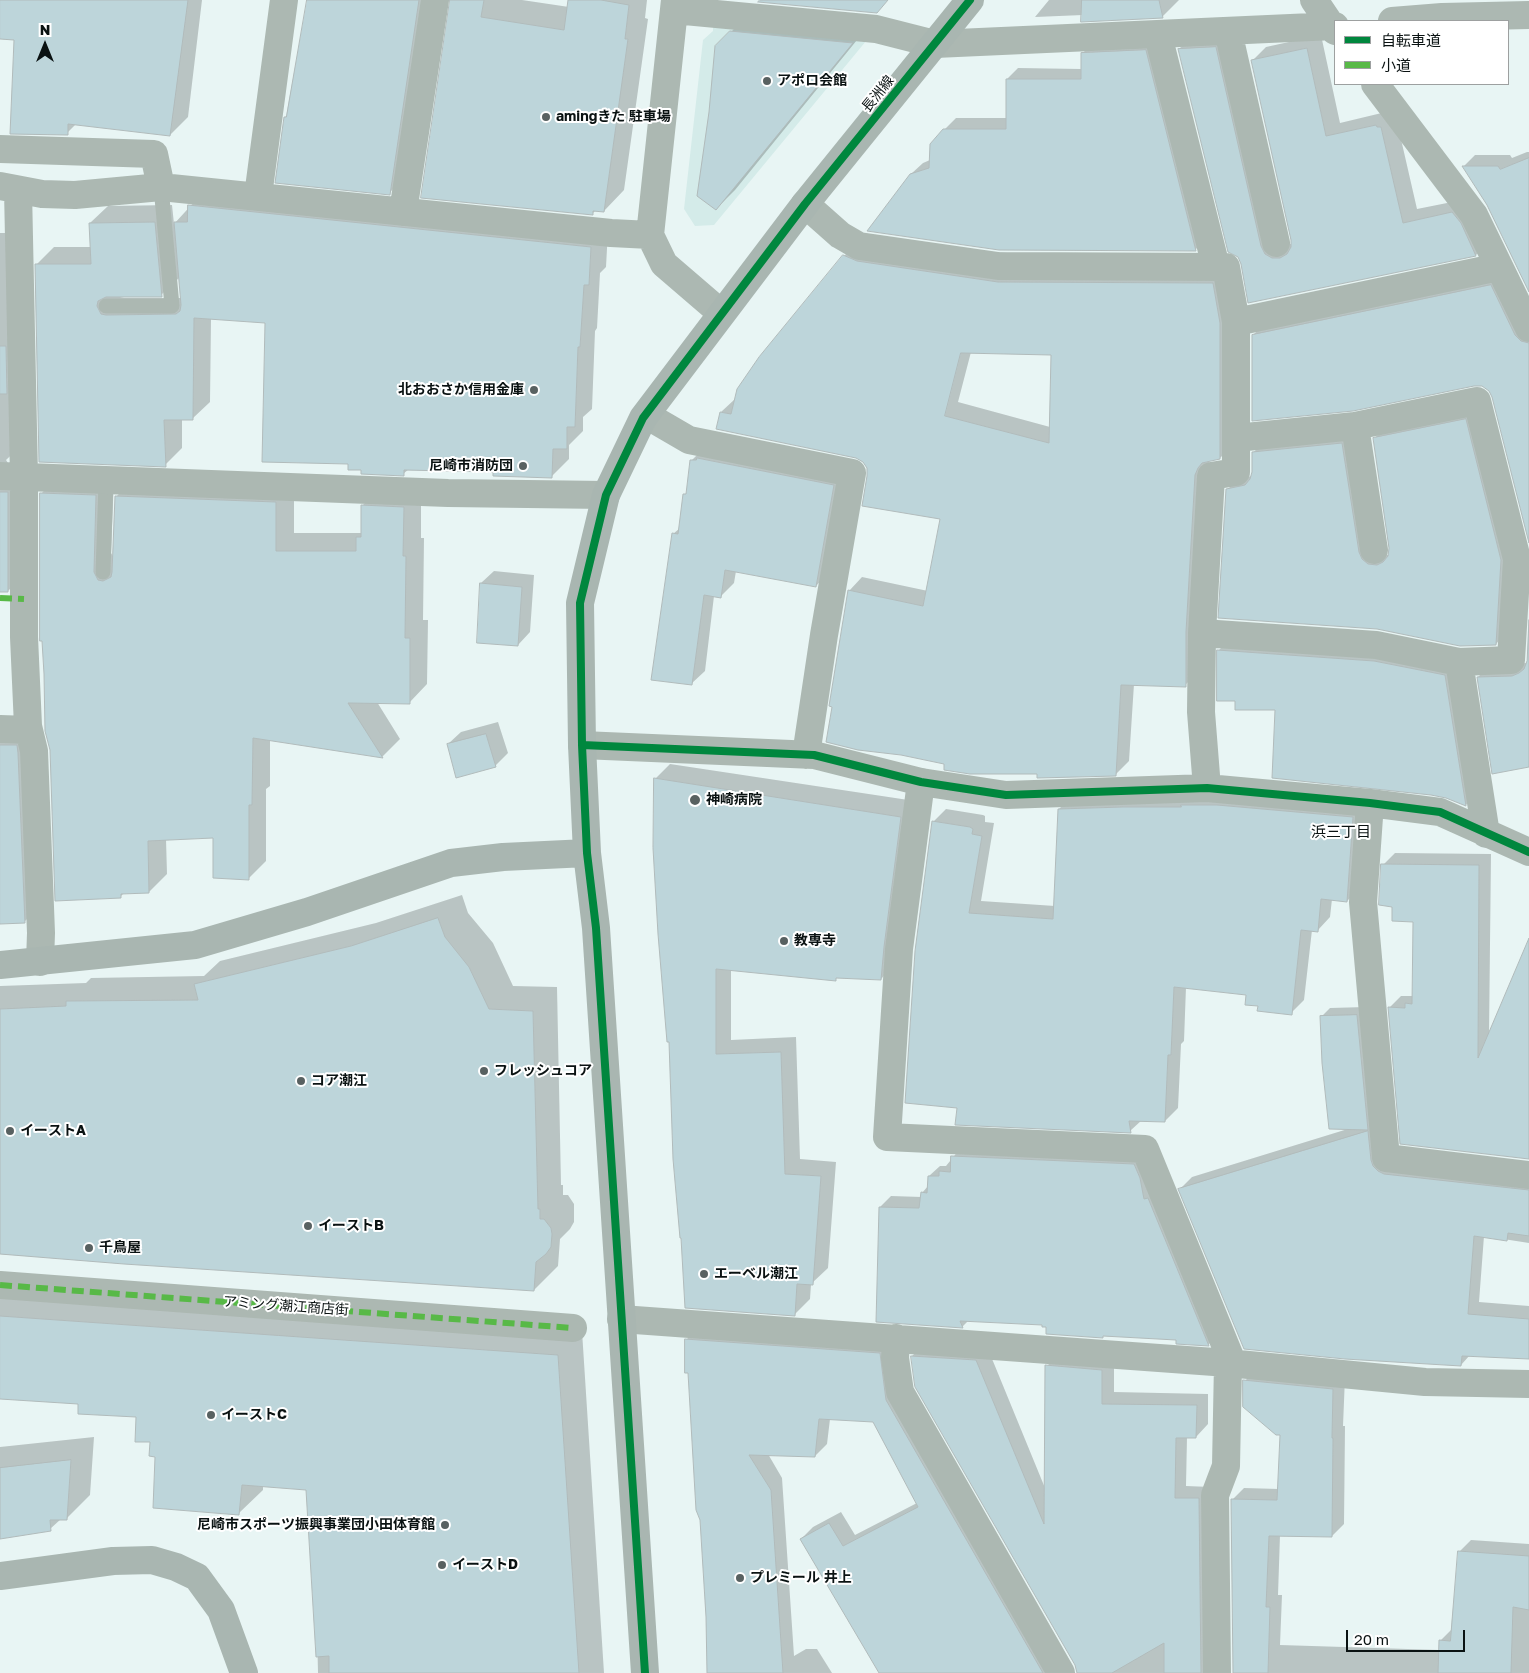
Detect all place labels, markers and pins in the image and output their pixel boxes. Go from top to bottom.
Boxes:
place label: アポロ会館 [777,73,847,89]
marker: アポロ会館 [761,75,773,87]
place label: amingきた 駐車場 [556,109,671,125]
marker: amingきた 駐車場 [540,111,552,123]
place label: 北おおさか信用金庫 [398,382,524,398]
marker: 北おおさか信用金庫 [528,384,540,396]
place label: 尼崎市消防団 [429,458,513,474]
marker: 尼崎市消防団 [517,460,529,472]
place label: 神崎病院 [706,792,762,808]
marker: 神崎病院 [688,793,702,807]
place label: 教専寺 [794,933,836,949]
marker: 教専寺 [778,935,790,947]
place label: フレッシュコア [494,1063,592,1079]
marker: フレッシュコア [478,1065,490,1077]
place label: コア潮江 [311,1073,367,1089]
marker: コア潮江 [295,1075,307,1087]
place label: イーストA [20,1123,86,1139]
marker: イーストA [4,1125,16,1137]
place label: イーストB [318,1218,384,1234]
marker: イーストB [302,1220,314,1232]
place label: 千鳥屋 [99,1240,141,1256]
marker: 千鳥屋 [83,1242,95,1254]
place label: エーベル潮江 [714,1266,798,1282]
marker: エーベル潮江 [698,1268,710,1280]
place label: イーストC [221,1407,287,1423]
marker: イーストC [205,1409,217,1421]
place label: 尼崎市スポーツ振興事業団小田体育館 [197,1517,435,1533]
marker: 尼崎市スポーツ振興事業団小田体育館 [439,1519,451,1531]
place label: イーストD [452,1557,518,1573]
marker: イーストD [436,1559,448,1571]
place label: プレミール 井上 [750,1570,851,1586]
marker: プレミール 井上 [734,1572,746,1584]

